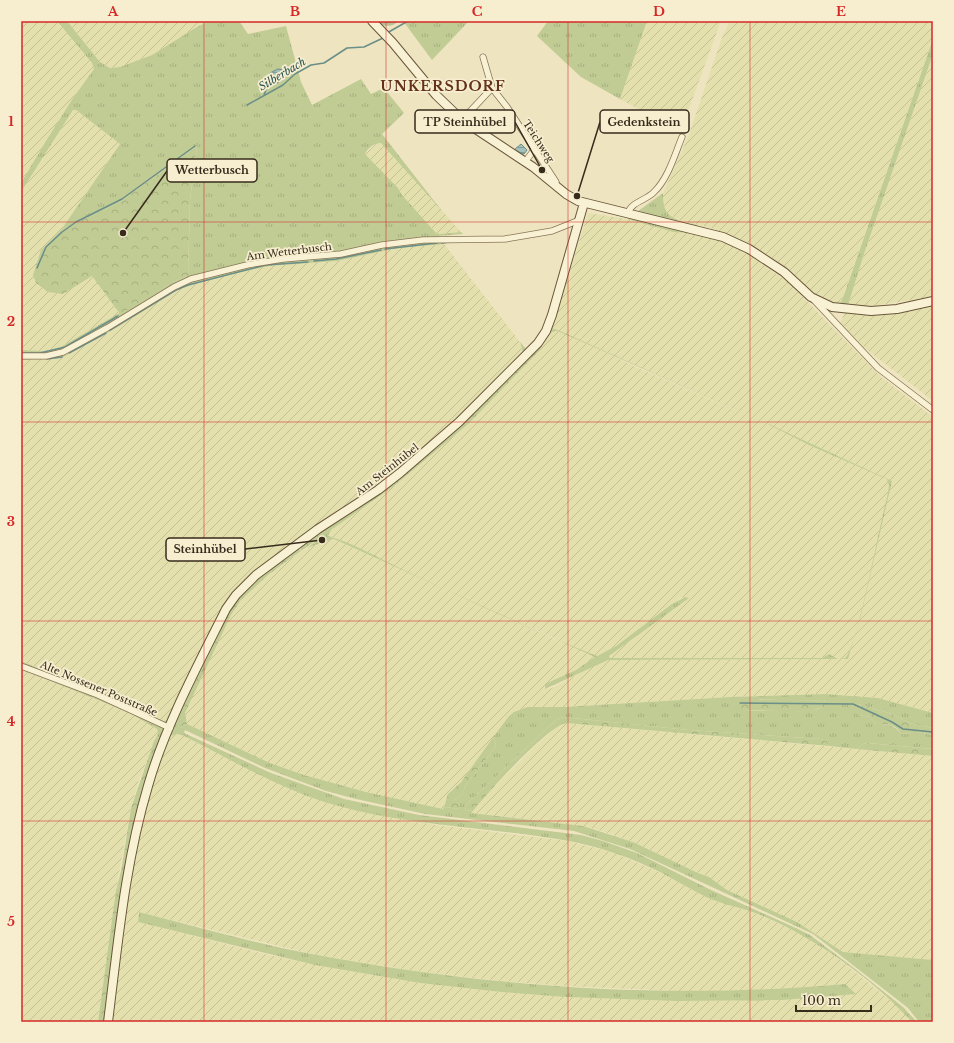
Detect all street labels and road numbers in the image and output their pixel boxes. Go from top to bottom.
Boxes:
street label: Teichweg [520,118,558,166]
street label: Am Wetterbusch [245,240,333,263]
street label: Am Steinhübel [352,441,422,499]
street label: Alte Nossener Poststraße [37,657,160,719]

